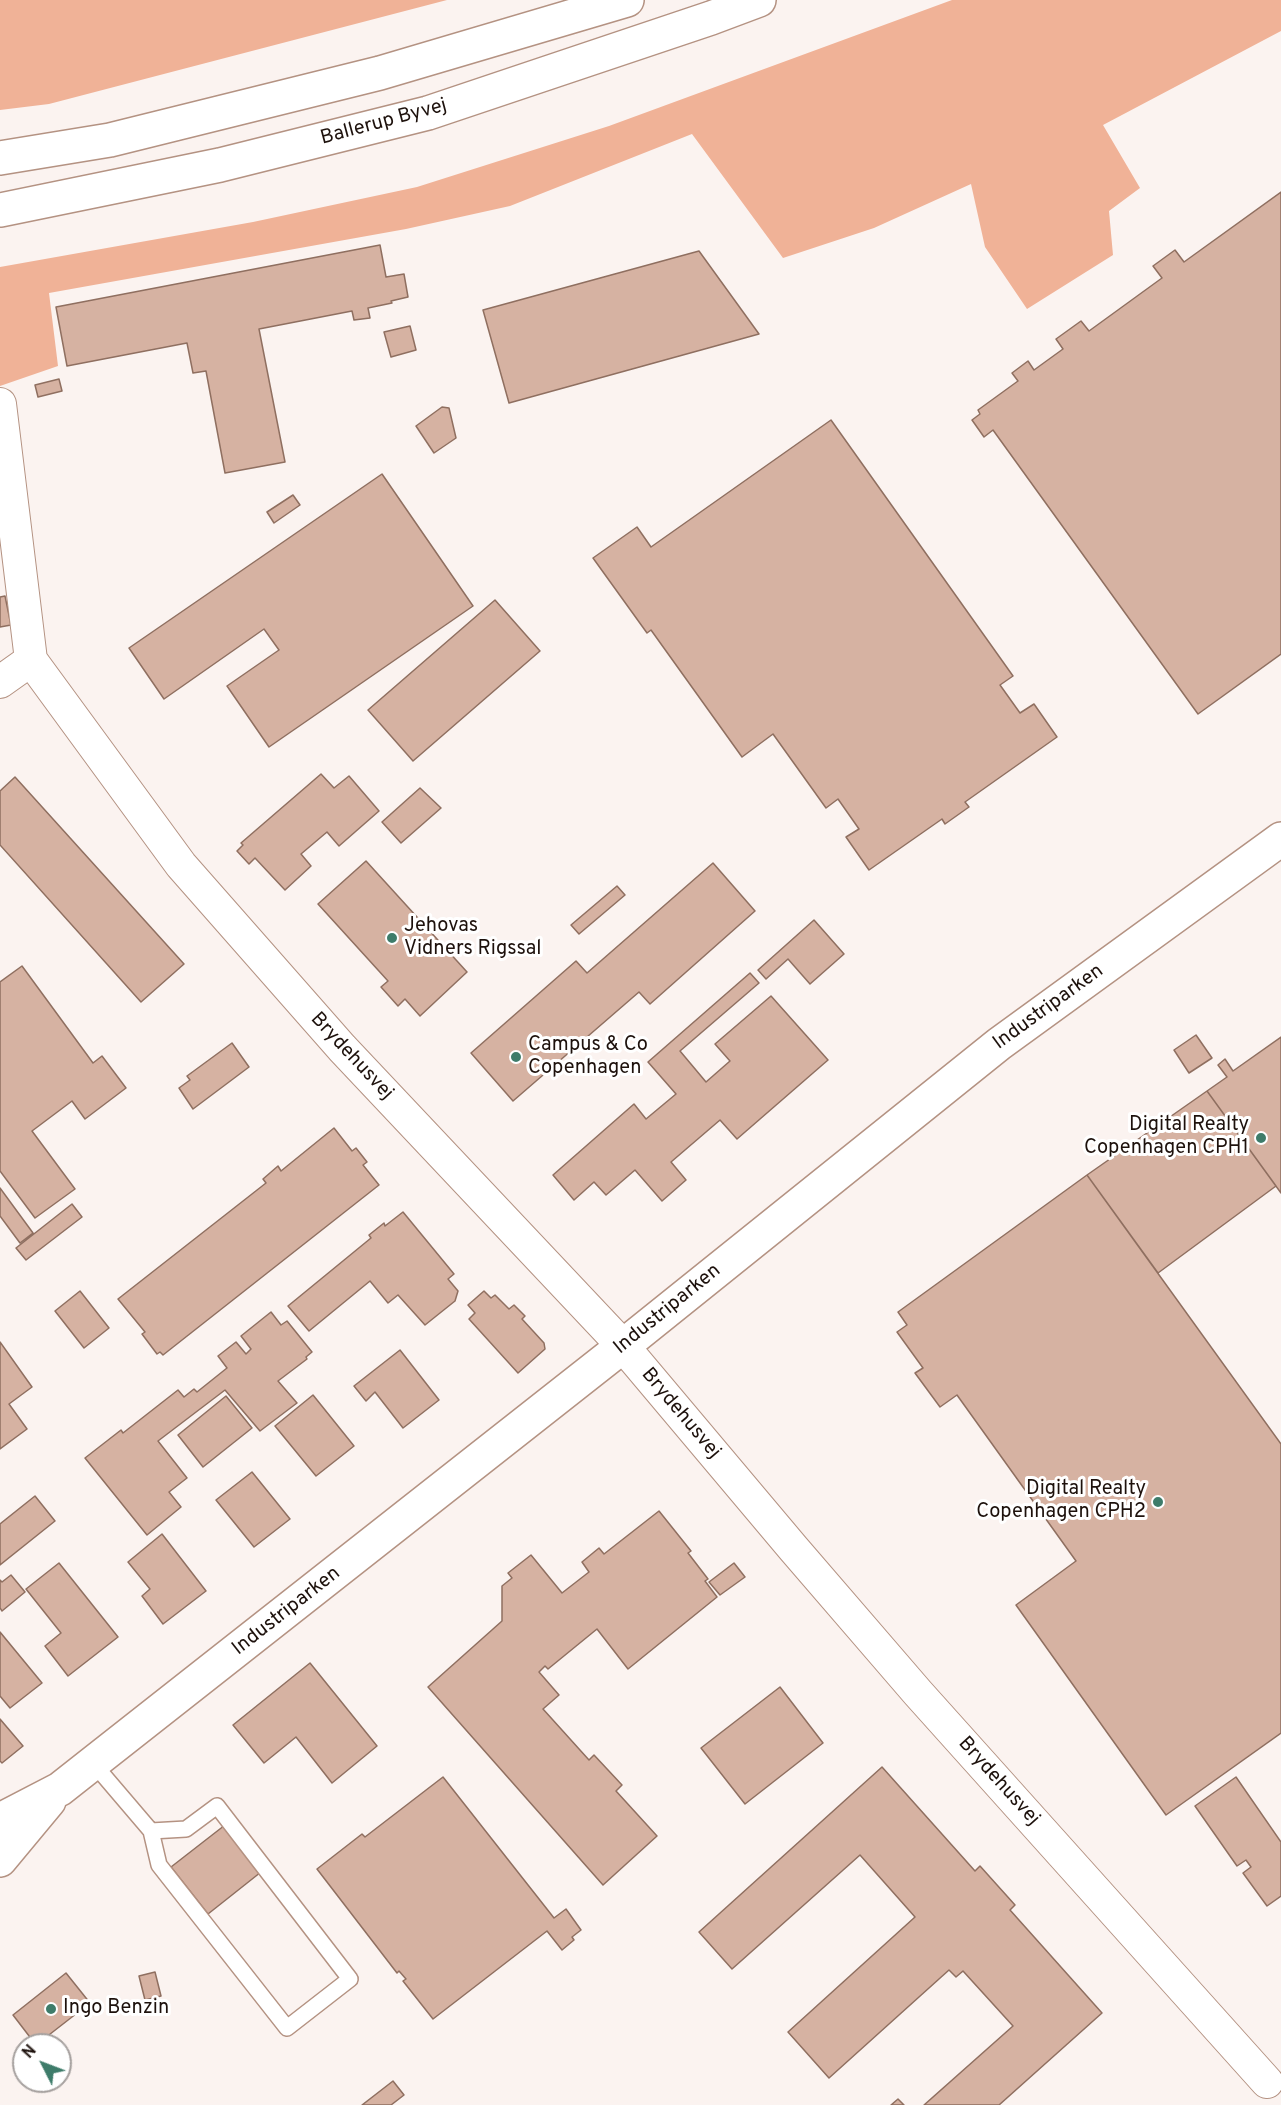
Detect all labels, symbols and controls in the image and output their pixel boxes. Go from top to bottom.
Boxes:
street label: Ballerup Byvej [318,95,450,151]
place label: Jehovas Vidners Rigssal [404,915,541,962]
marker: Jehovas Vidners Rigssal [385,931,399,945]
street label: Industriparken [989,960,1109,1056]
street label: Brydehusvej [304,1008,398,1106]
place label: Campus & Co Copenhagen [528,1034,648,1081]
marker: Campus & Co Copenhagen [509,1050,523,1064]
place label: Digital Realty Copenhagen CPH1 [1084,1114,1249,1161]
marker: Digital Realty Copenhagen CPH1 [1254,1131,1268,1145]
street label: Industriparken [610,1260,726,1360]
street label: Brydehusvej [635,1364,725,1464]
place label: Digital Realty Copenhagen CPH2 [976,1478,1146,1525]
marker: Digital Realty Copenhagen CPH2 [1151,1495,1165,1509]
street label: Industriparken [228,1562,346,1662]
street label: Brydehusvej [952,1733,1044,1831]
place label: Ingo Benzin [63,1997,169,2021]
marker: Ingo Benzin [44,2002,58,2016]
north arrow [12,2033,72,2093]
text: N [19,2041,41,2063]

